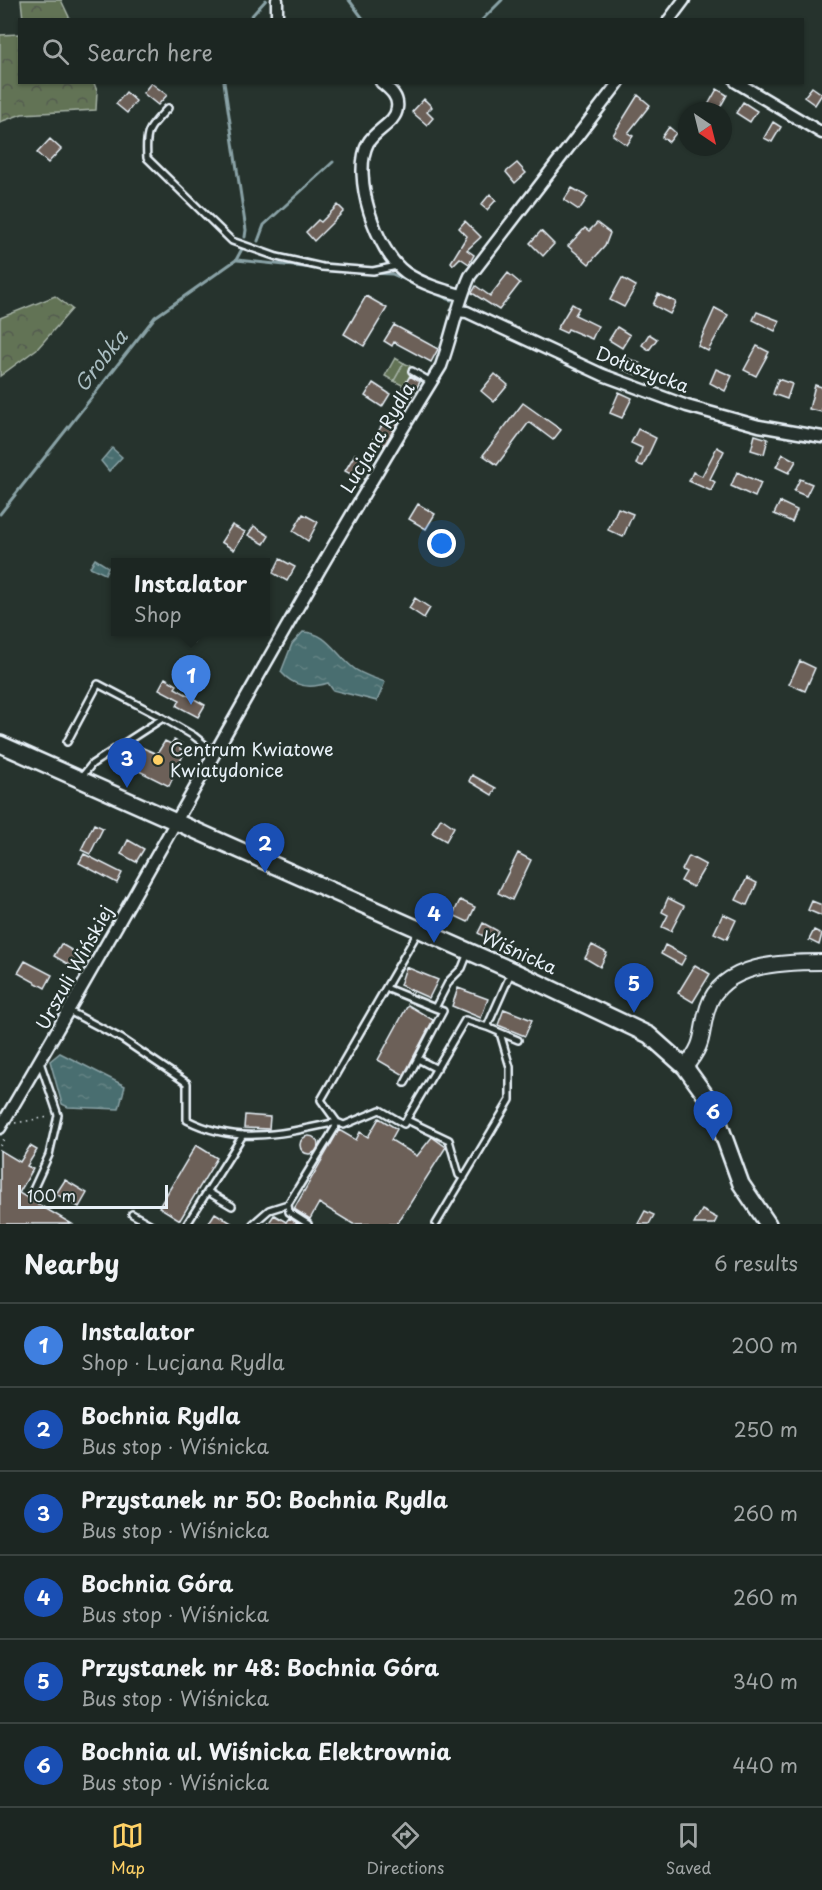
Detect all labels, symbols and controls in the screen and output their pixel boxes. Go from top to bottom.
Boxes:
search box [18,18,804,84]
icon: search [39,35,72,68]
text: Search here [87,35,213,68]
north arrow [678,102,732,156]
water label: Grobka [66,323,134,398]
street label: Dołuszycka [592,338,694,399]
street label: Lucjana Rydla [333,376,421,498]
your location [427,529,456,558]
popup [111,558,270,636]
text: Instalator [134,566,247,599]
text: Shop [134,599,182,629]
pin: 1 [172,656,210,705]
place label: Centrum Kwiatowe Kwiatydonice [170,735,333,783]
pin: 3 [108,738,146,788]
marker: Centrum Kwiatowe Kwiatydonice [151,753,165,767]
pin: 2 [246,824,284,873]
pin: 4 [414,894,454,943]
street label: Urszuli Wińskiej [28,900,119,1034]
street label: Wiśnicka [478,923,562,981]
pin: 5 [614,964,654,1013]
pin: 6 [694,1092,732,1141]
scale bar [18,1182,168,1210]
text: 100 m [27,1183,76,1207]
text: Nearby [24,1244,119,1283]
text: 6 results [714,1248,798,1278]
text: Instalator [81,1314,194,1347]
text: 1 [39,1330,48,1360]
text: 200 m [731,1330,798,1360]
text: Shop · Lucjana Rydla [81,1347,285,1377]
text: Bochnia Rydla [81,1398,241,1431]
text: 2 [36,1414,51,1444]
text: 250 m [734,1414,798,1444]
text: Bus stop · Wiśnicka [81,1431,269,1461]
text: Przystanek nr 50: Bochnia Rydla [81,1482,448,1515]
text: 3 [37,1498,50,1528]
text: 260 m [733,1498,798,1528]
text: Bus stop · Wiśnicka [81,1515,269,1545]
text: Bochnia Góra [81,1566,233,1599]
text: 4 [37,1582,50,1612]
text: 260 m [733,1582,798,1612]
text: Bus stop · Wiśnicka [81,1599,269,1629]
text: Przystanek nr 48: Bochnia Góra [81,1650,439,1683]
text: 5 [37,1666,50,1696]
text: 340 m [733,1666,798,1696]
text: Bus stop · Wiśnicka [81,1683,269,1713]
text: Bochnia ul. Wiśnicka Elektrownia [81,1734,451,1767]
text: 6 [36,1750,51,1780]
text: 440 m [733,1750,798,1780]
text: Bus stop · Wiśnicka [81,1767,269,1797]
tab: Map [111,1819,145,1879]
tab: Directions [366,1819,444,1879]
tab: Saved [666,1819,711,1879]

